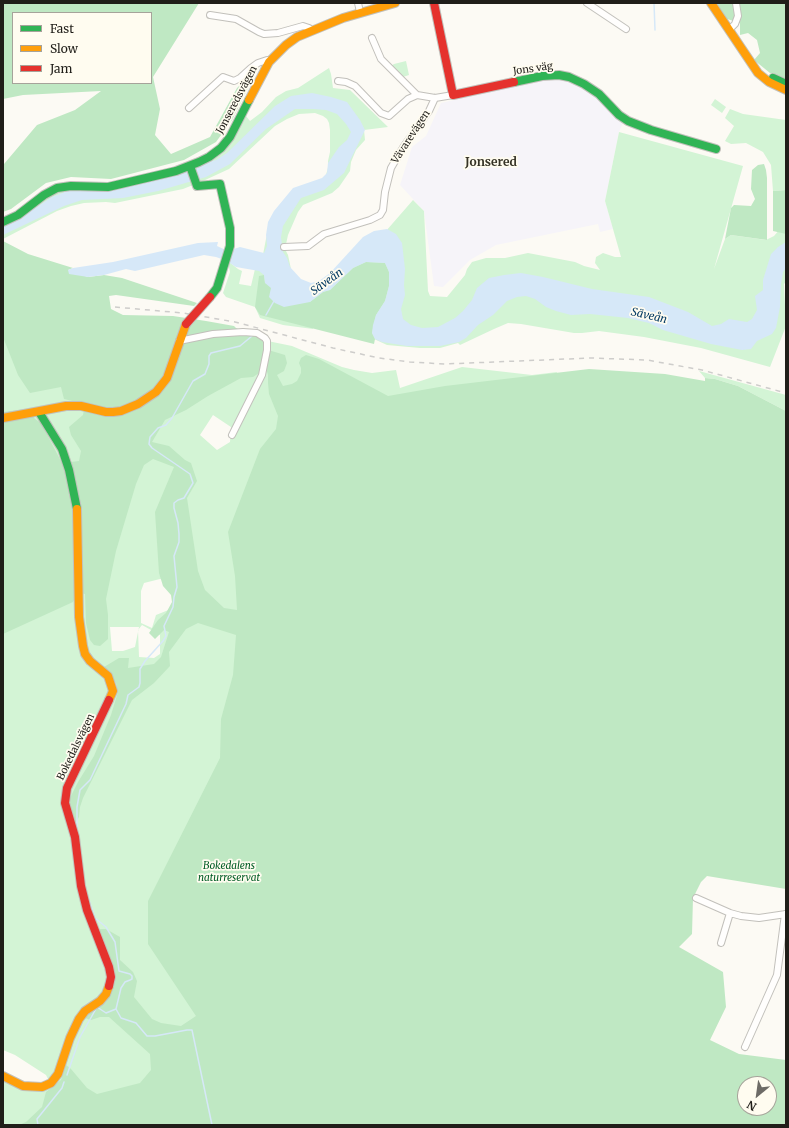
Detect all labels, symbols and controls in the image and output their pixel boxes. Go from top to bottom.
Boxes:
legend [12,12,152,84]
text: Fast [50,21,74,36]
text: Slow [50,41,78,56]
street label: Jons väg [512,60,554,78]
text: Jam [50,61,72,76]
street label: Jonseredsvägen [214,64,260,136]
street label: Vävarevägen [389,108,433,166]
district label: Jonsered [465,156,517,170]
water label: Säveån [308,266,346,298]
water label: Säveån [630,305,668,327]
street label: Bokedalsvägen [55,712,97,782]
park label: Bokedalens naturreservat [198,860,260,884]
north arrow [737,1076,777,1116]
text: N [744,1097,759,1114]

